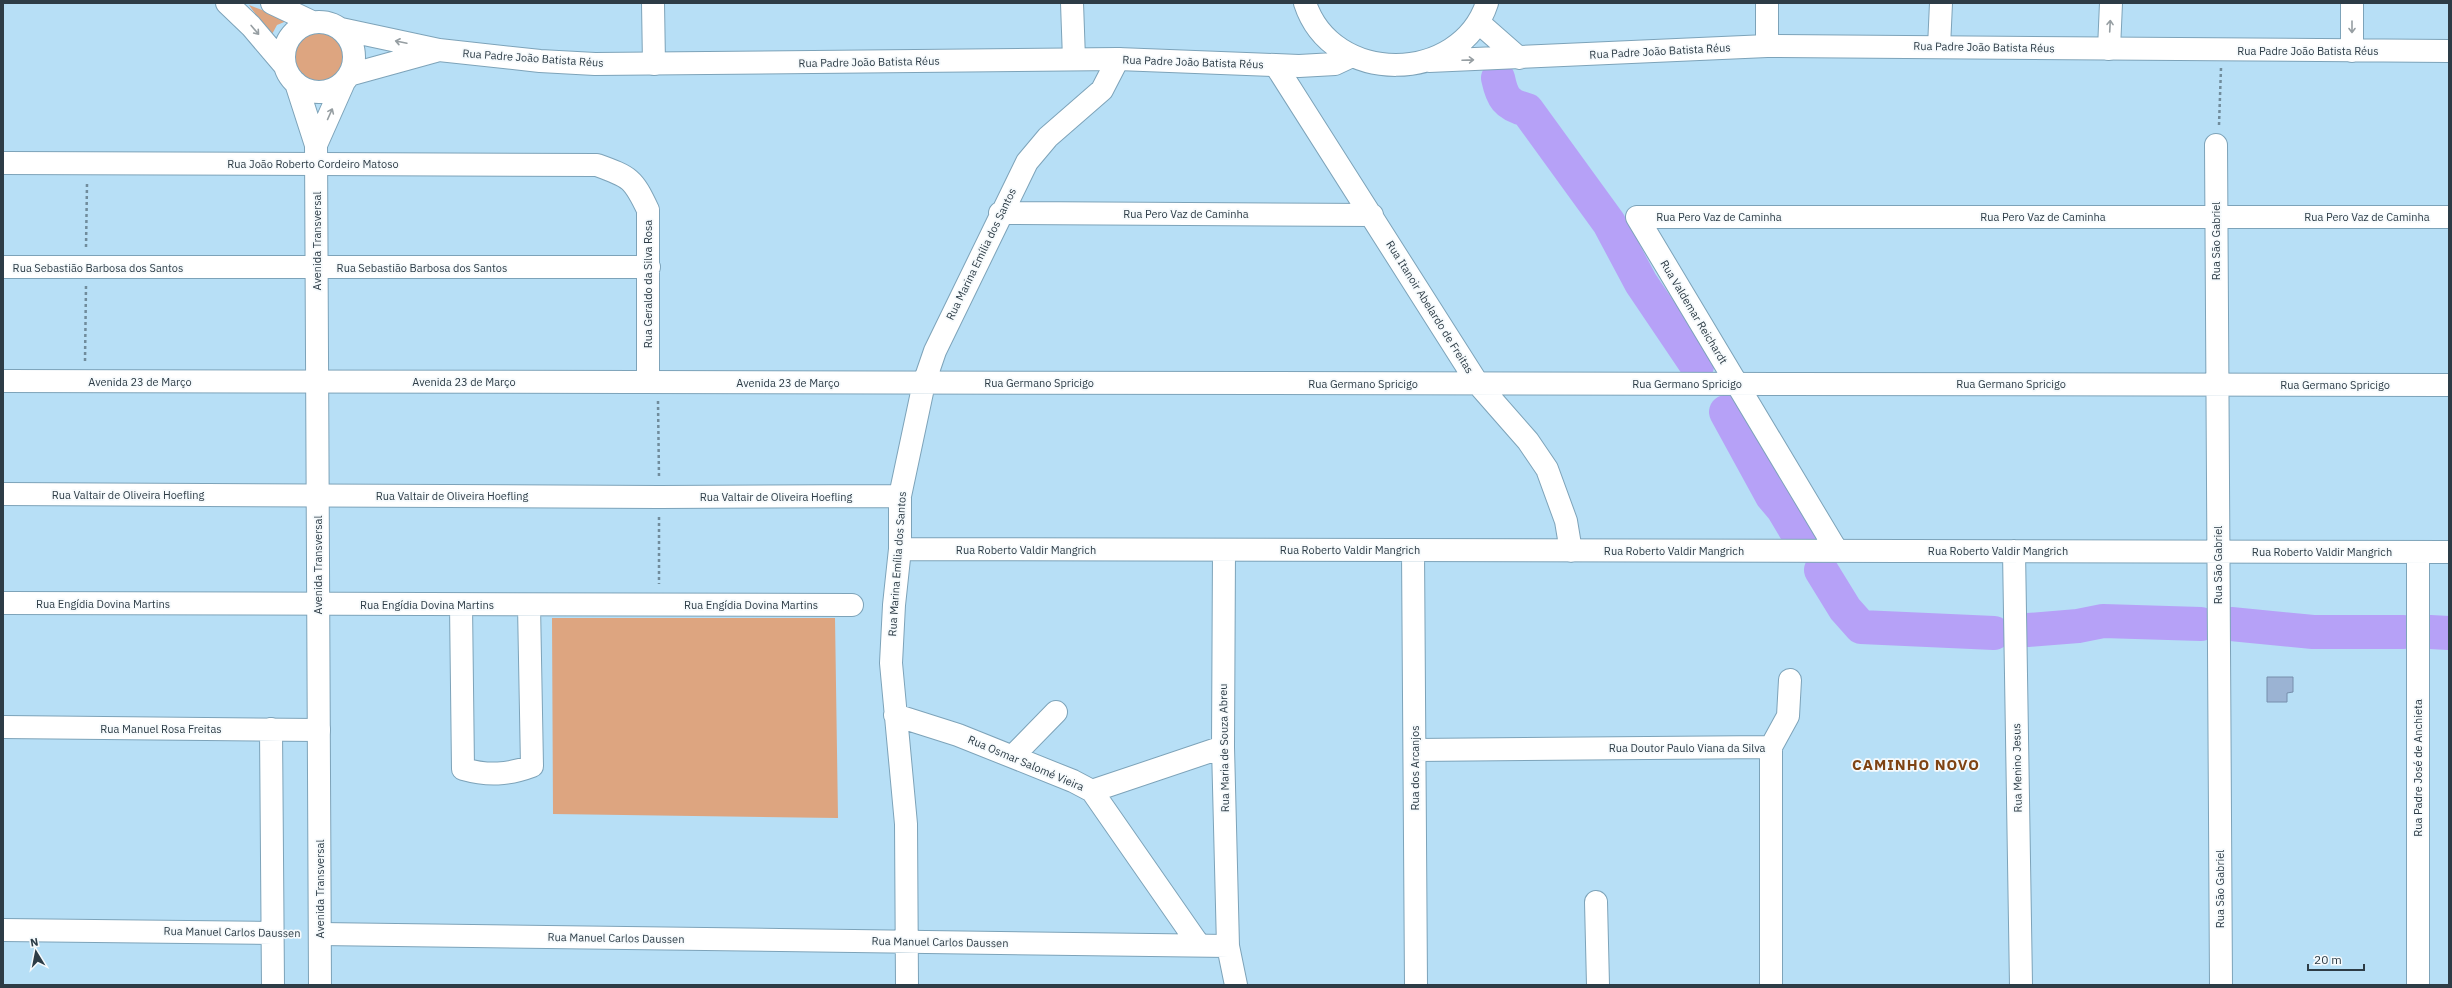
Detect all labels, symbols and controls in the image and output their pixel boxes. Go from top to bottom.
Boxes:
one-way arrow [2106,20,2113,33]
one-way arrow [2348,20,2356,33]
one-way arrow [251,25,260,36]
one-way arrow [395,37,408,45]
street label: Rua Padre João Batista Réus [1913,39,2055,55]
street label: Rua Padre João Batista Réus [1589,40,1731,62]
street label: Rua Padre João Batista Réus [2237,44,2379,58]
street label: Rua Padre João Batista Réus [462,46,604,70]
street label: Rua Padre João Batista Réus [1122,53,1264,71]
street label: Rua Padre João Batista Réus [798,54,940,70]
one-way arrow [1461,56,1474,63]
one-way arrow [327,108,334,120]
street label: Rua João Roberto Cordeiro Matoso [227,157,399,171]
street label: Rua Marina Emília dos Santos [943,186,1019,322]
street label: Avenida Transversal [310,192,324,290]
street label: Rua São Gabriel [2209,202,2223,280]
street label: Rua Pero Vaz de Caminha [1123,207,1249,221]
street label: Rua Pero Vaz de Caminha [1656,210,1782,224]
street label: Rua Pero Vaz de Caminha [1980,210,2106,224]
street label: Rua Pero Vaz de Caminha [2304,210,2430,224]
street label: Rua Geraldo da Silva Rosa [641,220,655,348]
street label: Rua Itanoir Abelardo de Freitas [1383,238,1477,376]
street label: Rua Valdemar Reichardt [1657,257,1731,367]
street label: Rua Sebastião Barbosa dos Santos [13,261,183,275]
street label: Rua Sebastião Barbosa dos Santos [337,261,507,275]
street label: Avenida 23 de Março [88,375,192,389]
street label: Avenida 23 de Março [412,375,516,389]
street label: Avenida 23 de Março [736,376,840,390]
street label: Rua Germano Spricigo [984,376,1094,390]
street label: Rua Germano Spricigo [1308,377,1418,391]
street label: Rua Germano Spricigo [1632,377,1742,391]
street label: Rua Germano Spricigo [1956,377,2066,391]
street label: Rua Germano Spricigo [2280,378,2390,392]
street label: Rua Valtair de Oliveira Hoefling [52,488,204,502]
street label: Rua Valtair de Oliveira Hoefling [376,489,528,503]
street label: Rua Valtair de Oliveira Hoefling [700,490,852,504]
street label: Rua Marina Emília dos Santos [885,491,909,637]
street label: Avenida Transversal [311,516,325,614]
street label: Rua São Gabriel [2211,526,2225,604]
street label: Rua Roberto Valdir Mangrich [956,543,1096,557]
street label: Rua Roberto Valdir Mangrich [1280,543,1420,557]
street label: Rua Roberto Valdir Mangrich [1604,544,1744,558]
street label: Rua Roberto Valdir Mangrich [1928,544,2068,558]
street label: Rua Roberto Valdir Mangrich [2252,545,2392,559]
street label: Rua Engídia Dovina Martins [36,597,170,611]
street label: Rua Engídia Dovina Martins [360,598,494,612]
street label: Rua Engídia Dovina Martins [684,598,818,612]
street label: Rua Maria de Souza Abreu [1216,683,1232,813]
street label: Rua Padre José de Anchieta [2411,699,2425,837]
street label: Rua Manuel Rosa Freitas [100,722,222,736]
street label: Rua Menino Jesus [2009,723,2025,813]
street label: Rua dos Arcanjos [1408,725,1422,811]
street label: Rua Osmar Salomé Vieira [966,732,1086,794]
street label: Rua Doutor Paulo Viana da Silva [1609,741,1765,755]
district label: CAMINHO NOVO [1852,755,1980,774]
street label: Avenida Transversal [313,840,327,938]
street label: Rua São Gabriel [2213,850,2227,928]
street label: Rua Manuel Carlos Daussen [163,924,301,940]
street label: Rua Manuel Carlos Daussen [547,930,685,946]
north arrow [16,932,56,972]
street label: Rua Manuel Carlos Daussen [871,934,1009,950]
text: N [29,935,39,950]
scale bar [2308,946,2364,972]
text: 20 m [2314,952,2342,967]

